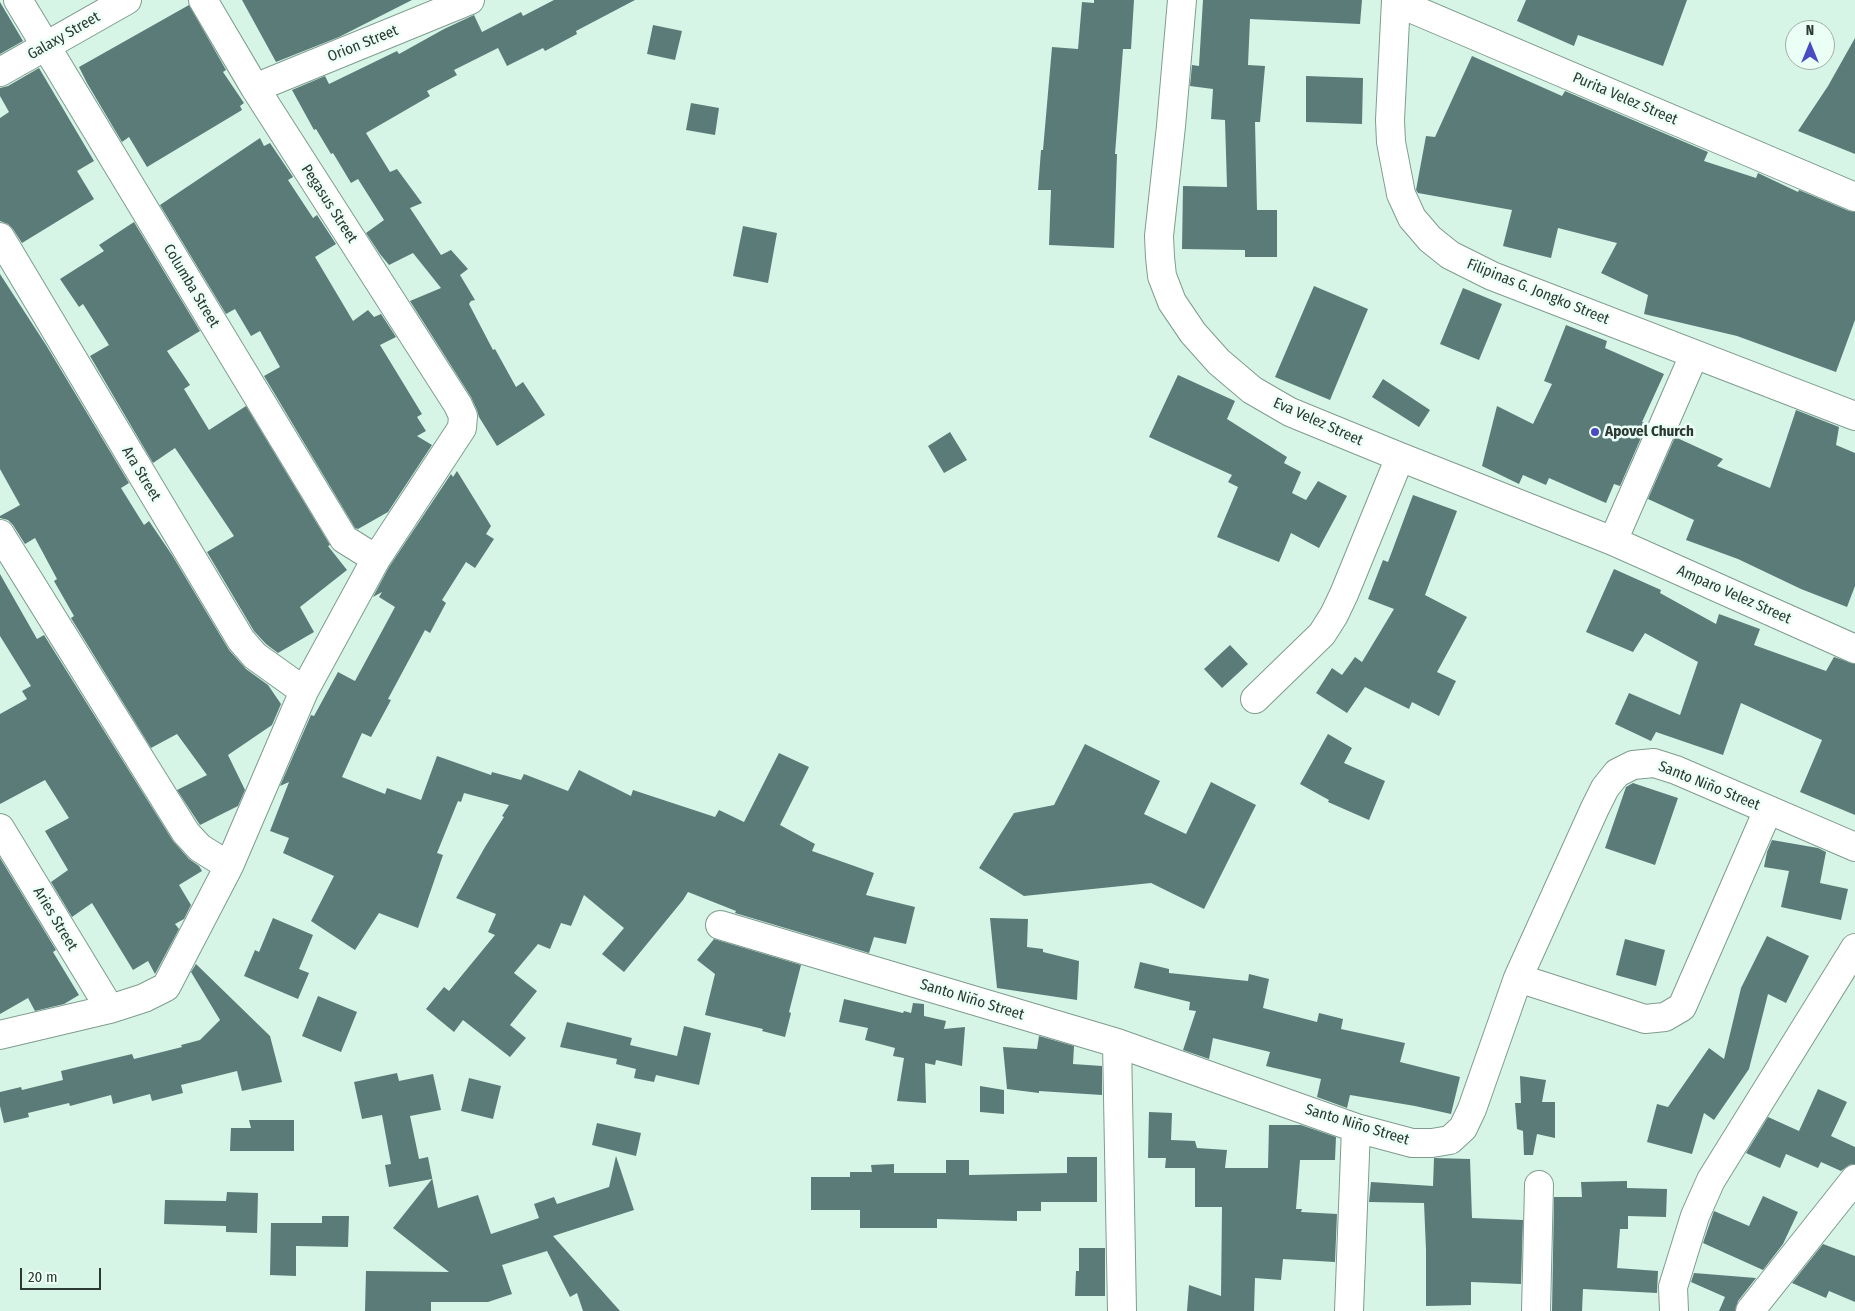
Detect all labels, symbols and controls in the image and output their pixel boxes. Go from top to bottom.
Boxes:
street label: Galaxy Street [25,8,103,64]
north arrow [1785,20,1835,70]
street label: Orion Street [325,22,401,66]
text: N [1806,22,1814,39]
street label: Purita Velez Street [1570,69,1680,129]
street label: Pegasus Street [297,161,361,247]
street label: Columba Street [159,241,223,331]
street label: Filipinas G. Jongko Street [1464,255,1612,329]
street label: Eva Velez Street [1270,394,1366,450]
place label: Apovel Church [1605,423,1694,441]
marker: Apovel Church [1589,426,1601,438]
street label: Ara Street [118,443,164,505]
street label: Amparo Velez Street [1674,562,1794,628]
street label: Santo Niño Street [1656,757,1762,815]
street label: Aries Street [29,884,81,954]
street label: Santo Niño Street [918,976,1026,1024]
street label: Santo Niño Street [1303,1101,1411,1149]
scale bar [22,1258,104,1290]
text: 20 m [28,1268,58,1286]

